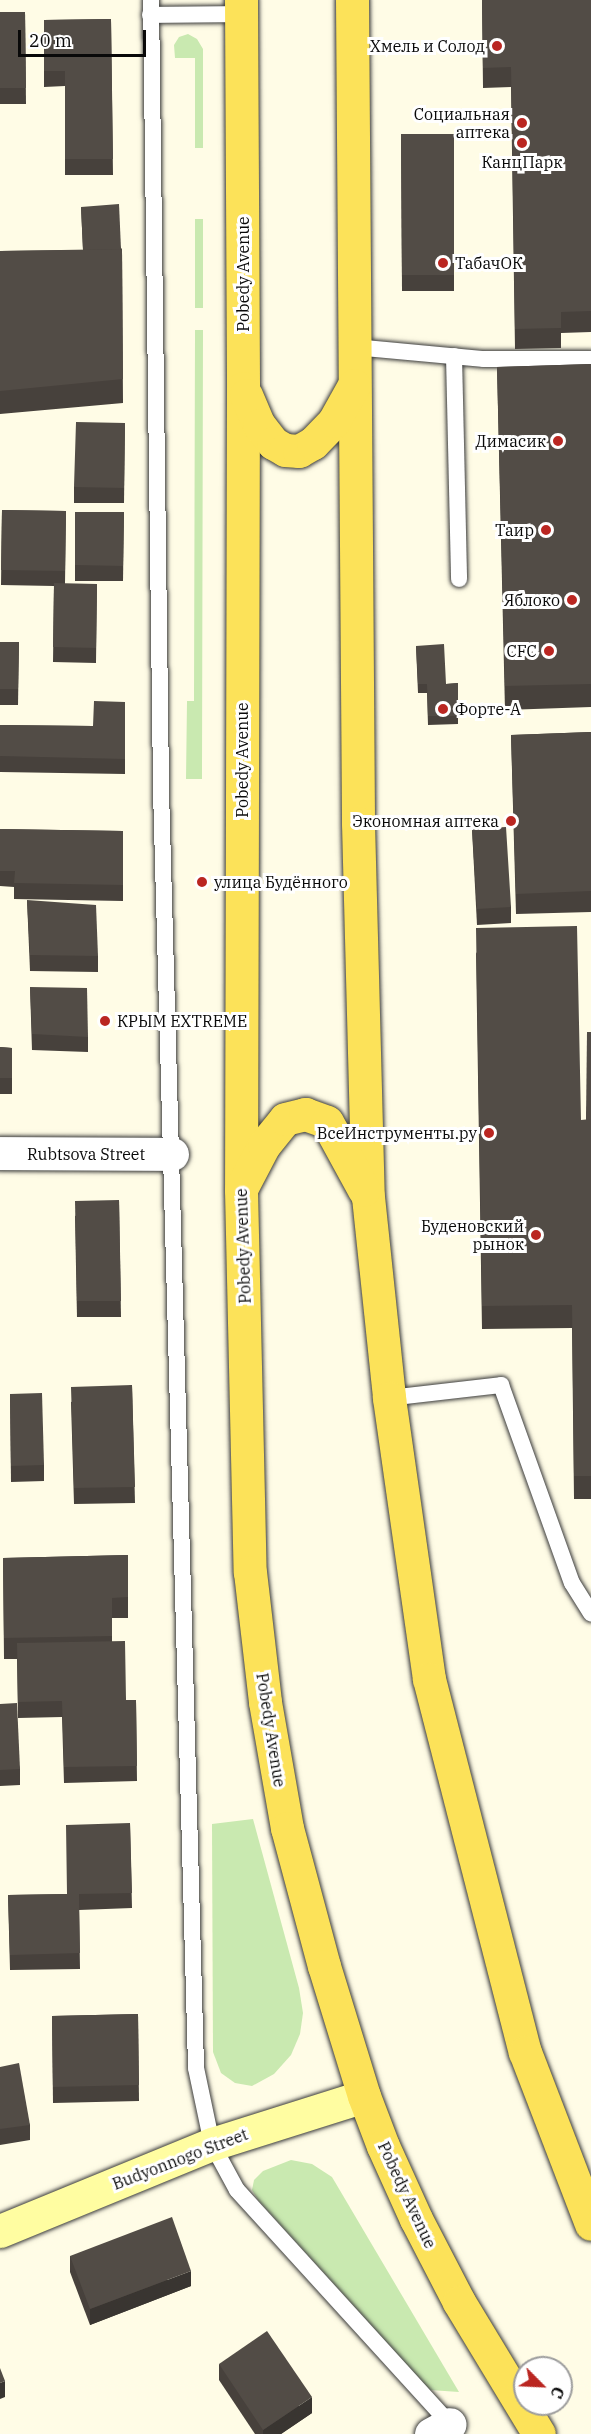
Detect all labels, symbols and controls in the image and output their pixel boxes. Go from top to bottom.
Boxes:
scale bar [21,18,148,56]
text: 20 m [29,29,72,52]
place label: Хмель и Солод [370,36,485,56]
marker: Хмель и Солод [490,39,504,53]
place label: Социальная аптека [414,104,510,142]
marker: Социальная аптека [515,116,529,130]
marker: КанцПарк [515,136,529,150]
place label: КанцПарк [481,152,563,172]
street label: Pobedy Avenue [233,216,253,332]
place label: ТабачОК [455,253,523,273]
marker: ТабачОК [436,256,450,270]
place label: Димасик [476,431,546,451]
marker: Димасик [551,434,565,448]
place label: Таир [495,520,534,540]
marker: Таир [539,523,553,537]
place label: Яблоко [504,590,560,610]
marker: Яблоко [565,593,579,607]
place label: CFC [506,641,537,661]
marker: CFC [542,644,556,658]
place label: Форте-А [455,699,521,719]
street label: Pobedy Avenue [232,702,252,818]
marker: Форте-А [436,702,450,716]
place label: Экономная аптека [352,811,499,831]
marker: Экономная аптека [504,814,518,828]
place label: улица Будённого [214,872,348,892]
marker: улица Будённого [195,875,209,889]
place label: КРЫМ EXTREME [117,1011,247,1031]
marker: КРЫМ EXTREME [98,1014,112,1028]
place label: ВсеИнструменты.ру [317,1123,477,1143]
marker: ВсеИнструменты.ру [482,1126,496,1140]
street label: Rubtsova Street [27,1144,145,1164]
street label: Pobedy Avenue [231,1188,255,1304]
place label: Буденовский рынок [421,1216,524,1254]
marker: Буденовский рынок [529,1228,543,1242]
street label: Pobedy Avenue [252,1672,290,1788]
street label: Budyonnogo Street [110,2124,250,2194]
street label: Pobedy Avenue [374,2139,440,2251]
north arrow [513,2356,573,2416]
text: С [546,2384,569,2401]

